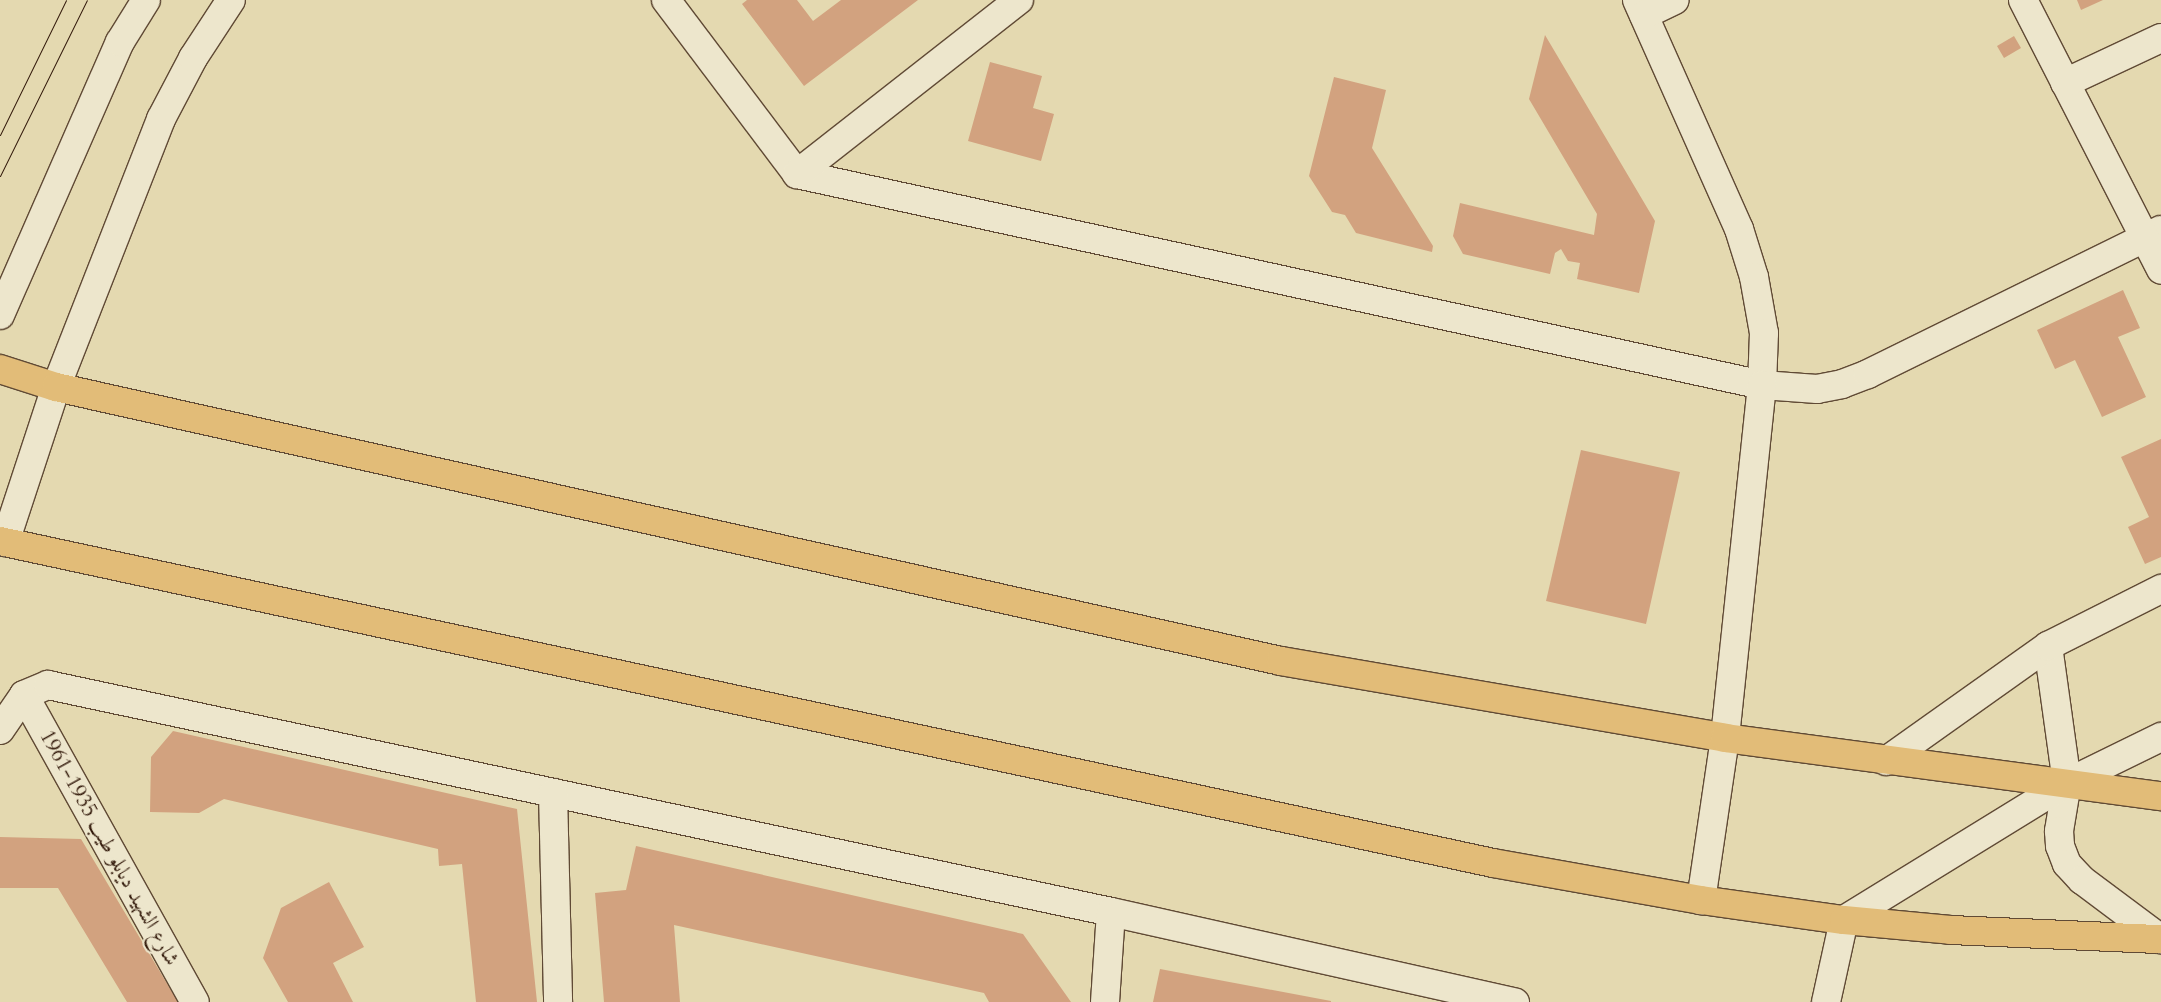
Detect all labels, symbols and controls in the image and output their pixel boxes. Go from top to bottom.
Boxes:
street label: شارع الشهيد ديابلو طيب 1935-1961 [34,726,184,970]

